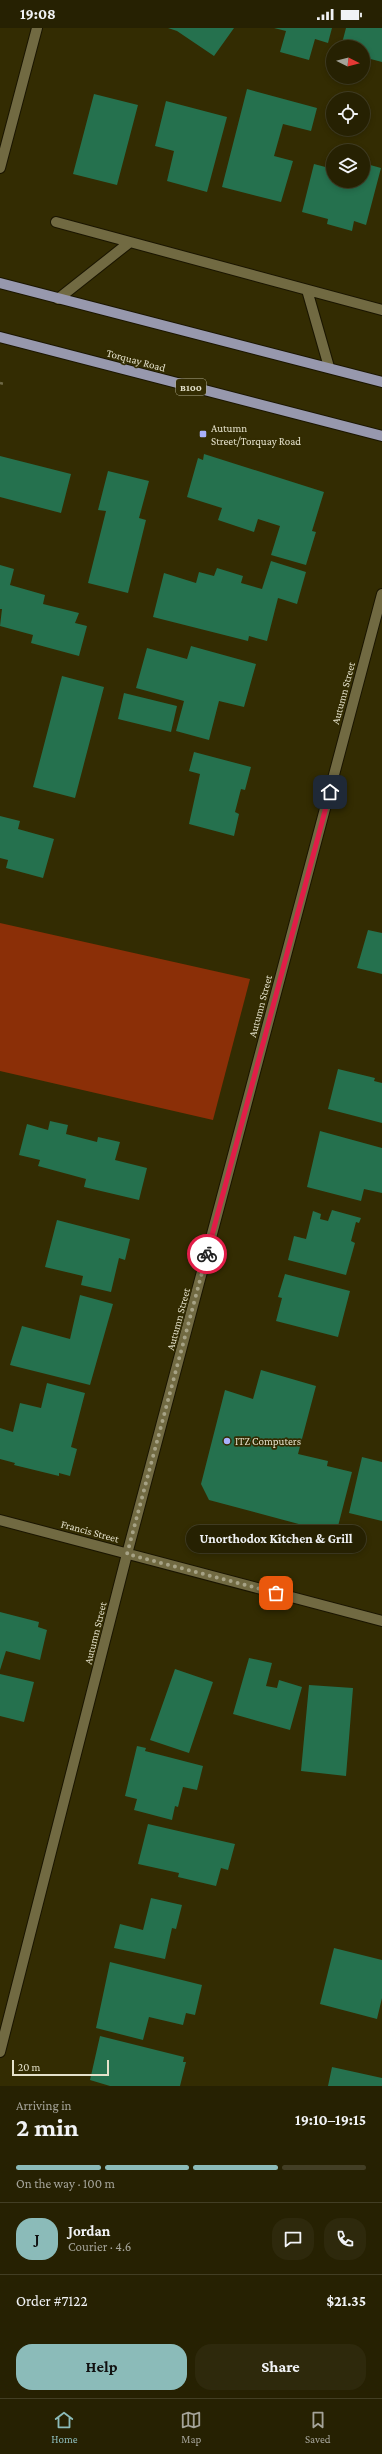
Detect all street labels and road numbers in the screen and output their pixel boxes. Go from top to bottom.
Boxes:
street label: Torquay Road [105,346,167,375]
road number: B100 [176,379,206,395]
street label: Autumn Street [329,660,357,725]
street label: Autumn Street [246,973,274,1038]
street label: Autumn Street [164,1286,192,1351]
street label: Francis Street [60,1517,121,1545]
street label: Autumn Street [81,1600,109,1666]

